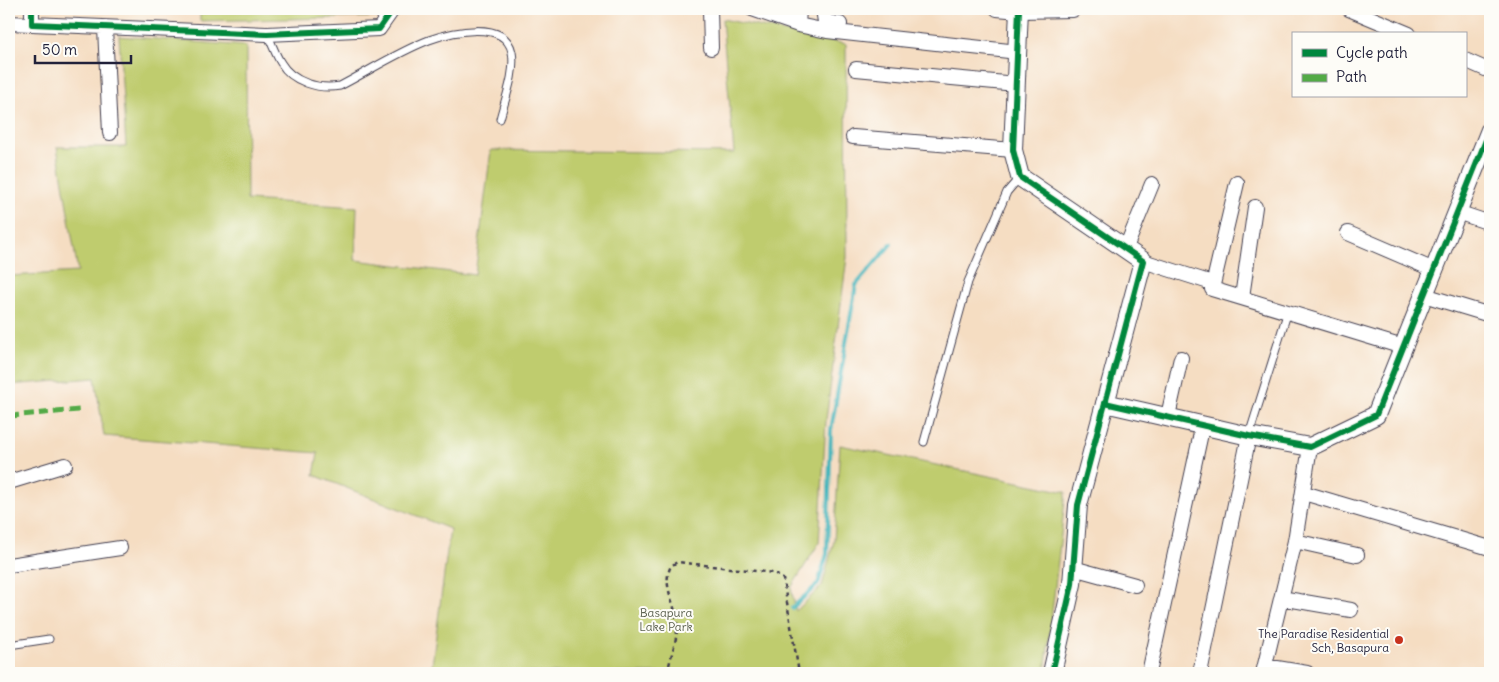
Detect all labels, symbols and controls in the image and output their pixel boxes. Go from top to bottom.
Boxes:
scale bar [35,32,131,64]
legend [1292,32,1466,98]
text: 50 m [42,40,77,59]
text: Cycle path [1336,43,1408,62]
text: Path [1336,67,1367,86]
park label: Basapura Lake Park [639,605,693,634]
place label: The Paradise Residential Sch, Basapura [1258,626,1389,655]
marker: The Paradise Residential Sch, Basapura [1393,634,1405,646]

